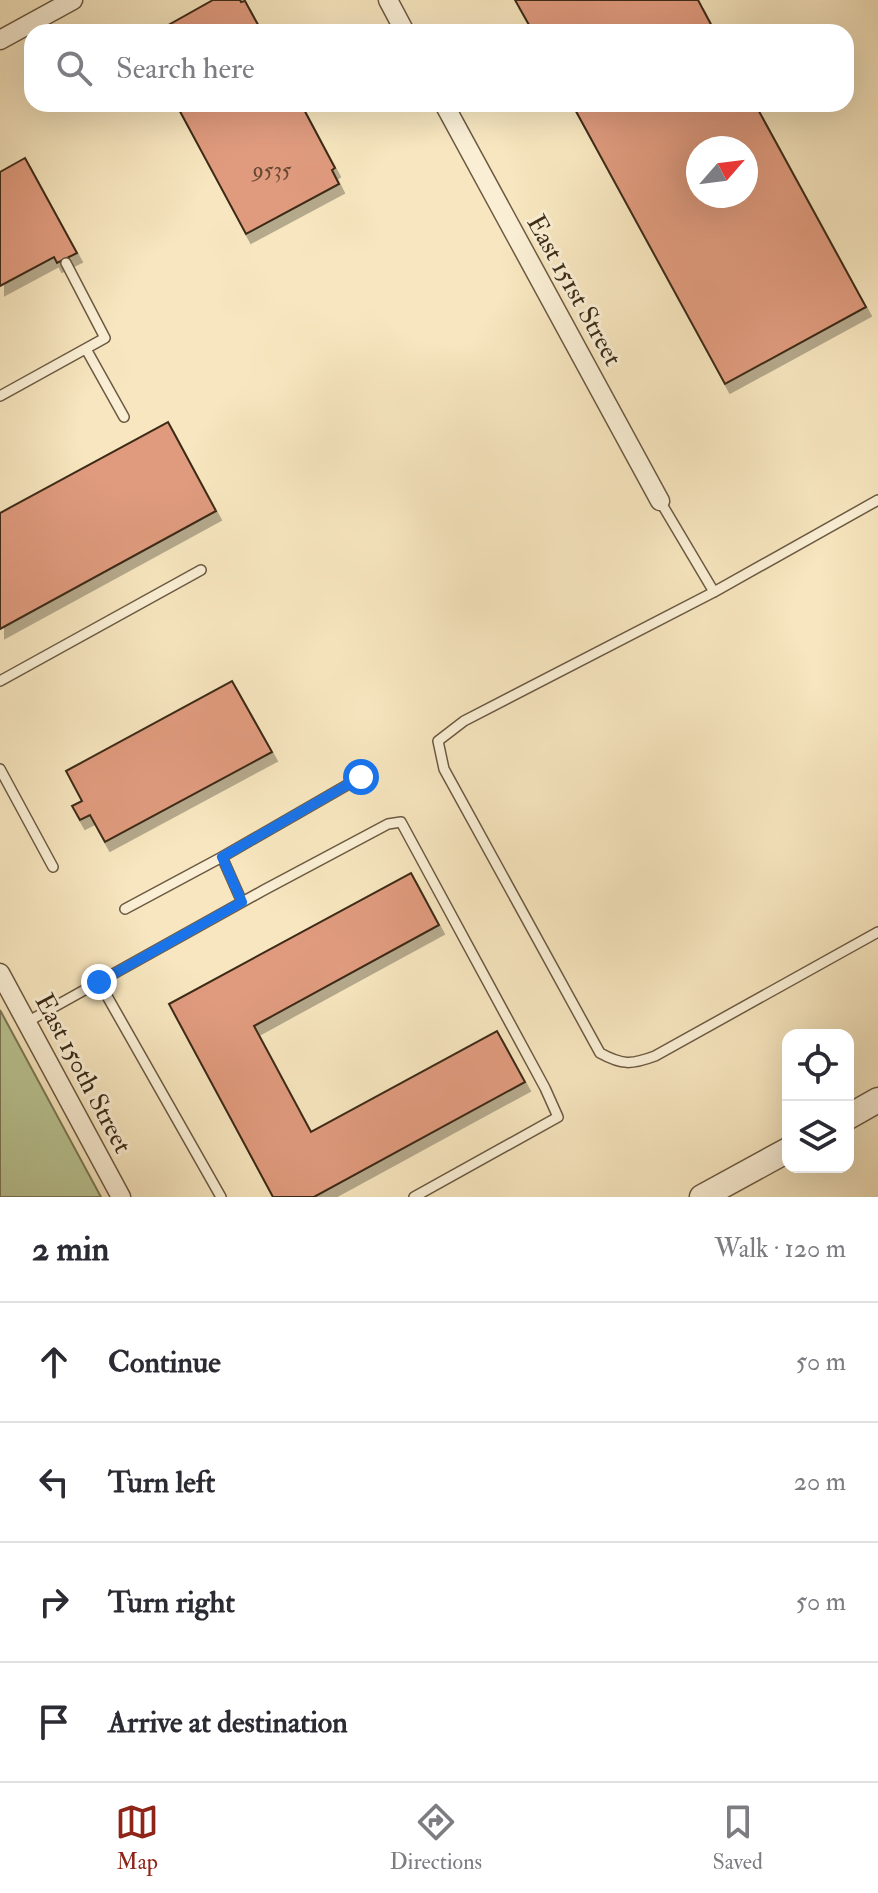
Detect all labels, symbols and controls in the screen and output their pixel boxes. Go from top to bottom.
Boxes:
search box [24,24,854,112]
icon: search [52,46,96,90]
text: Search here [116,50,255,87]
north arrow [686,136,758,208]
house number: 9535 [250,156,292,184]
street label: East 151st Street [519,209,629,372]
route start [343,759,379,795]
route end [81,964,117,1000]
street label: East 150th Street [28,988,139,1159]
map controls [782,1029,854,1173]
button: locate [782,1029,854,1101]
button: layers [782,1101,854,1173]
text: 2 min [32,1228,109,1271]
text: Walk · 120 m [715,1233,846,1265]
icon: ahead [32,1340,76,1384]
text: Continue [108,1344,221,1381]
text: 50 m [796,1346,846,1378]
icon: left [32,1460,76,1504]
text: Turn left [108,1464,215,1501]
text: 20 m [794,1466,846,1498]
icon: right [32,1580,76,1624]
text: Turn right [108,1584,235,1621]
text: 50 m [796,1586,846,1618]
icon: arrive [32,1700,76,1744]
text: Arrive at destination [108,1704,348,1741]
tab: Map [115,1800,159,1876]
tab: Directions [390,1800,482,1876]
tab: Saved [713,1800,763,1876]

